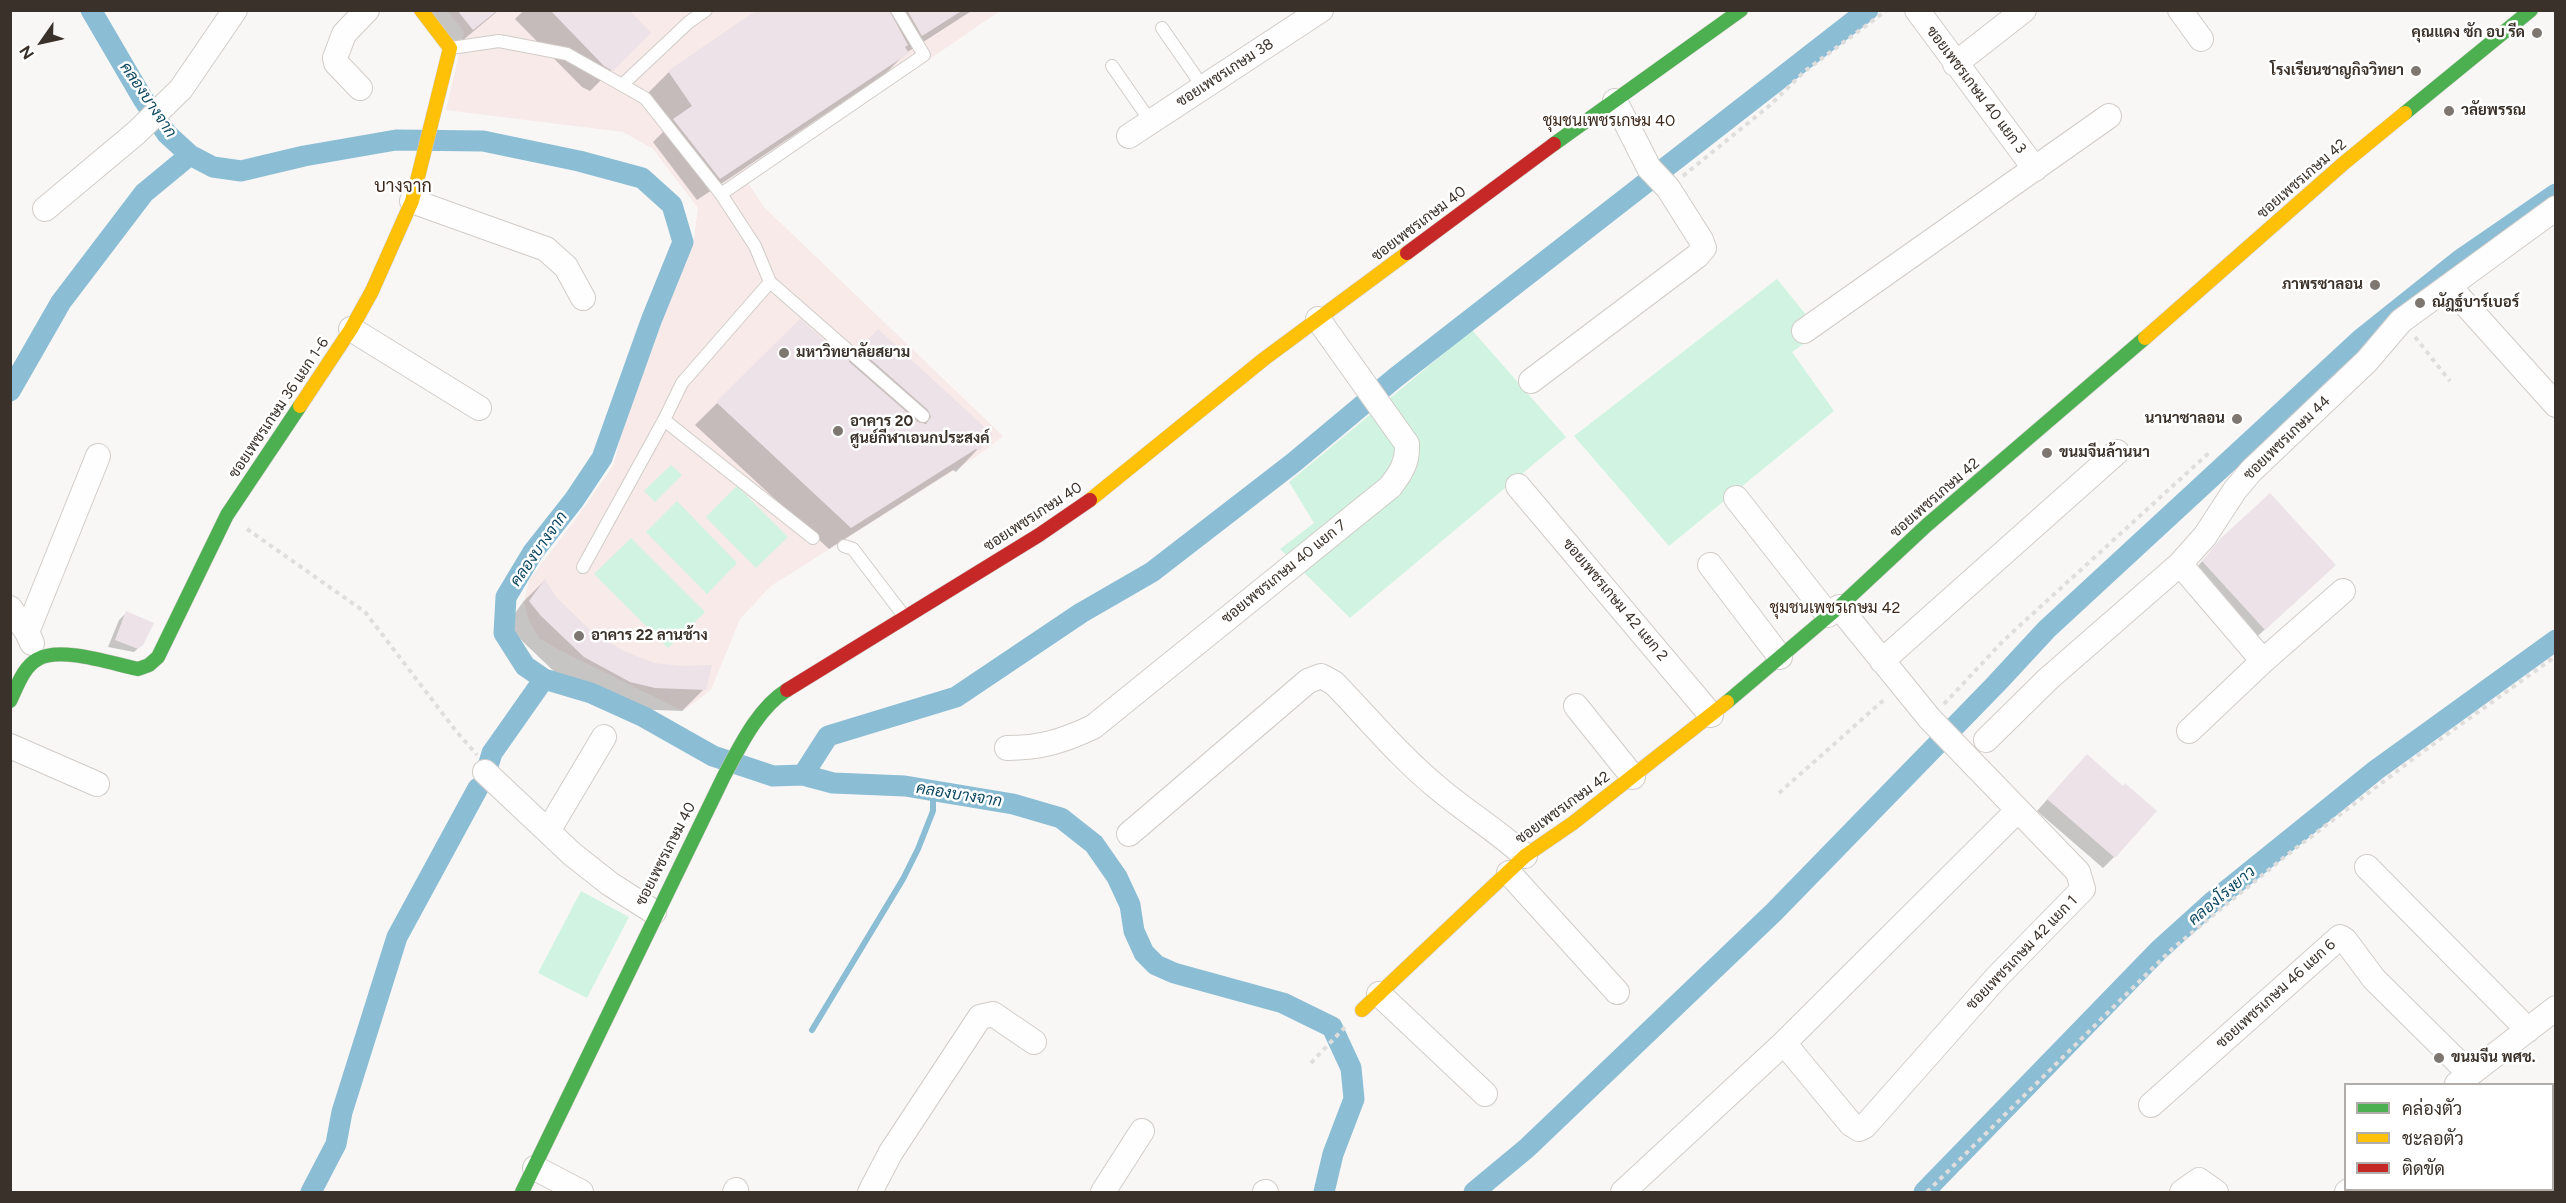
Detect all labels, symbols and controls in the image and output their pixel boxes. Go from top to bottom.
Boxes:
north arrow [12,12,72,72]
street label: ซอยเพชรเกษม 40 แยก 3 [1922,23,2030,157]
place label: คุณแดง ซัก อบ รีด [2412,24,2525,42]
marker: คุณแดง ซัก อบ รีด [2530,26,2544,40]
street label: ซอยเพชรเกษม 38 [1173,35,1277,111]
text: N [15,42,38,63]
water label: คลองบางจาก [116,59,180,141]
place label: โรงเรียนชาญกิจวิทยา [2270,62,2404,80]
marker: โรงเรียนชาญกิจวิทยา [2409,64,2423,78]
place label: วลัยพรรณ [2461,102,2526,120]
marker: วลัยพรรณ [2442,104,2456,118]
district label: ชุมชนเพชรเกษม 40 [1543,111,1675,131]
street label: ซอยเพชรเกษม 42 [2254,135,2350,223]
district label: บางจาก [374,176,432,198]
street label: ซอยเพชรเกษม 40 [1368,183,1470,265]
place label: ภาพรซาลอน [2282,276,2363,294]
marker: ภาพรซาลอน [2368,278,2382,292]
place label: ณัฎฐ์บาร์เบอร์ [2432,294,2519,312]
marker: ณัฎฐ์บาร์เบอร์ [2413,296,2427,310]
street label: ซอยเพชรเกษม 36 แยก 1-6 [225,334,333,482]
place label: มหาวิทยาลัยสยาม [796,344,910,362]
marker: มหาวิทยาลัยสยาม [777,346,791,360]
street label: ซอยเพชรเกษม 44 [2240,392,2334,484]
place label: นานาซาลอน [2145,410,2225,428]
marker: นานาซาลอน [2230,412,2244,426]
place label: อาคาร 20 ศูนย์กีฬาเอนกประสงค์ [850,413,990,448]
marker: อาคาร 20 ศูนย์กีฬาเอนกประสงค์ [831,424,845,438]
place label: ขนมจีนล้านนา [2059,444,2150,462]
marker: ขนมจีนล้านนา [2040,446,2054,460]
street label: ซอยเพชรเกษม 42 [1887,454,1983,542]
street label: ซอยเพชรเกษม 40 [980,478,1086,556]
water label: คลองบางจาก [506,508,572,590]
street label: ซอยเพชรเกษม 40 แยก 7 [1218,516,1350,628]
street label: ซอยเพชรเกษม 42 แยก 2 [1559,535,1671,665]
district label: ชุมชนเพชรเกษม 42 [1770,598,1900,618]
place label: อาคาร 22 ลานช้าง [591,627,708,645]
marker: อาคาร 22 ลานช้าง [572,629,586,643]
street label: ซอยเพชรเกษม 42 [1512,768,1614,848]
water label: คลองบางจาก [915,779,1003,811]
street label: ซอยเพชรเกษม 40 [632,799,700,909]
water label: คลองโรงยาว [2185,862,2259,930]
street label: ซอยเพชรเกษม 42 แยก 1 [1963,892,2081,1014]
street label: ซอยเพชรเกษม 46 แยก 6 [2213,936,2339,1052]
place label: ขนมจีน พศช. [2451,1049,2535,1067]
marker: ขนมจีน พศช. [2432,1051,2446,1065]
legend [2344,1083,2554,1191]
text: คล่องตัว [2402,1098,2462,1120]
text: ชะลอตัว [2402,1128,2464,1150]
text: ติดขัด [2402,1158,2445,1180]

